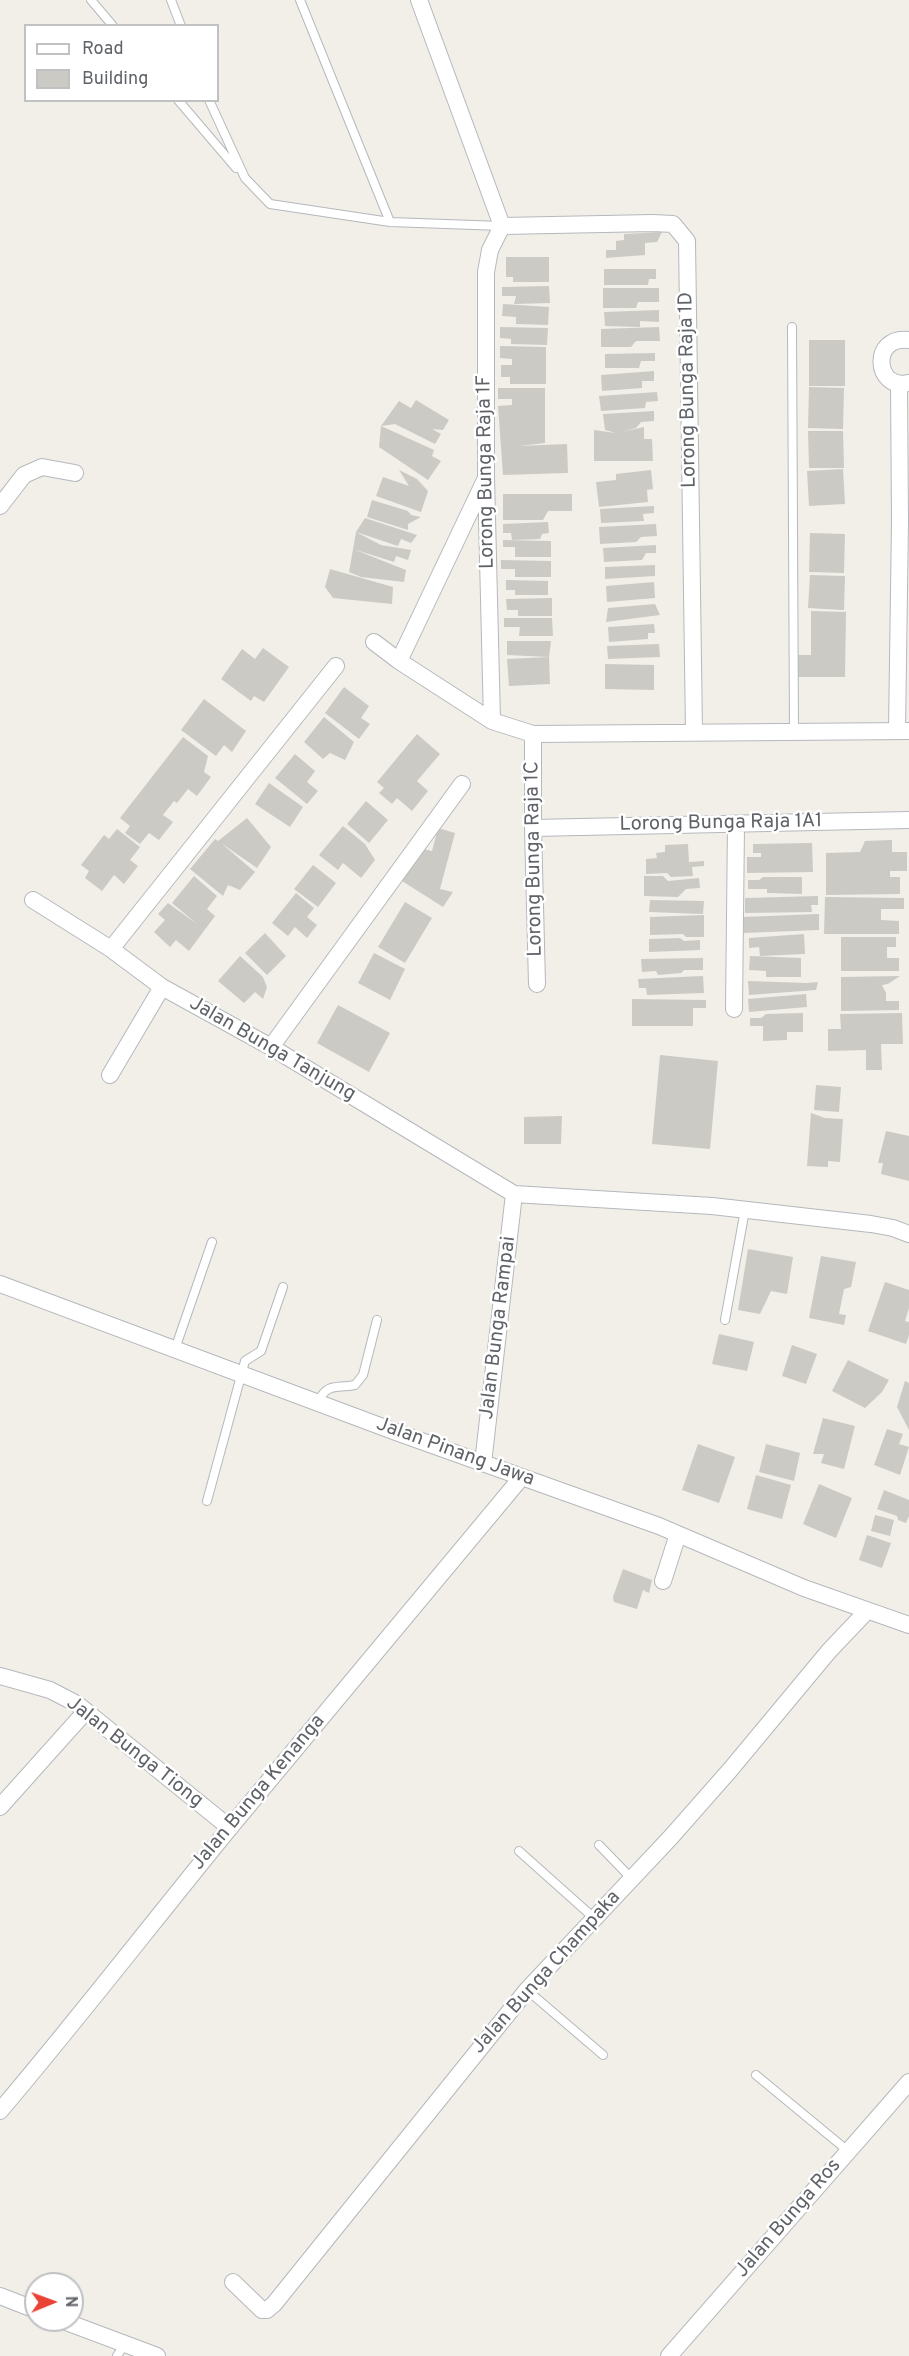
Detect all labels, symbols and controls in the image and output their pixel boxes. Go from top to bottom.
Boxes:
legend [24,24,219,102]
text: Road [82,38,124,61]
text: Building [82,68,148,91]
street label: Lorong Bunga Raja 1D [675,292,703,488]
street label: Lorong Bunga Raja 1F [473,375,501,569]
street label: Lorong Bunga Raja 1C [521,761,549,957]
street label: Lorong Bunga Raja 1A1 [619,810,823,838]
street label: Jalan Bunga Tanjung [184,993,360,1107]
street label: Jalan Bunga Rampai [476,1235,522,1421]
street label: Jalan Pinang Jawa [373,1413,537,1493]
street label: Jalan Bunga Tiong [61,1692,207,1814]
street label: Jalan Bunga Kenanga [187,1710,331,1876]
street label: Jalan Bunga Champaka [467,1887,627,2059]
street label: Jalan Bunga Ros [731,2155,847,2283]
north arrow [24,2272,84,2332]
text: N [60,2296,80,2308]

